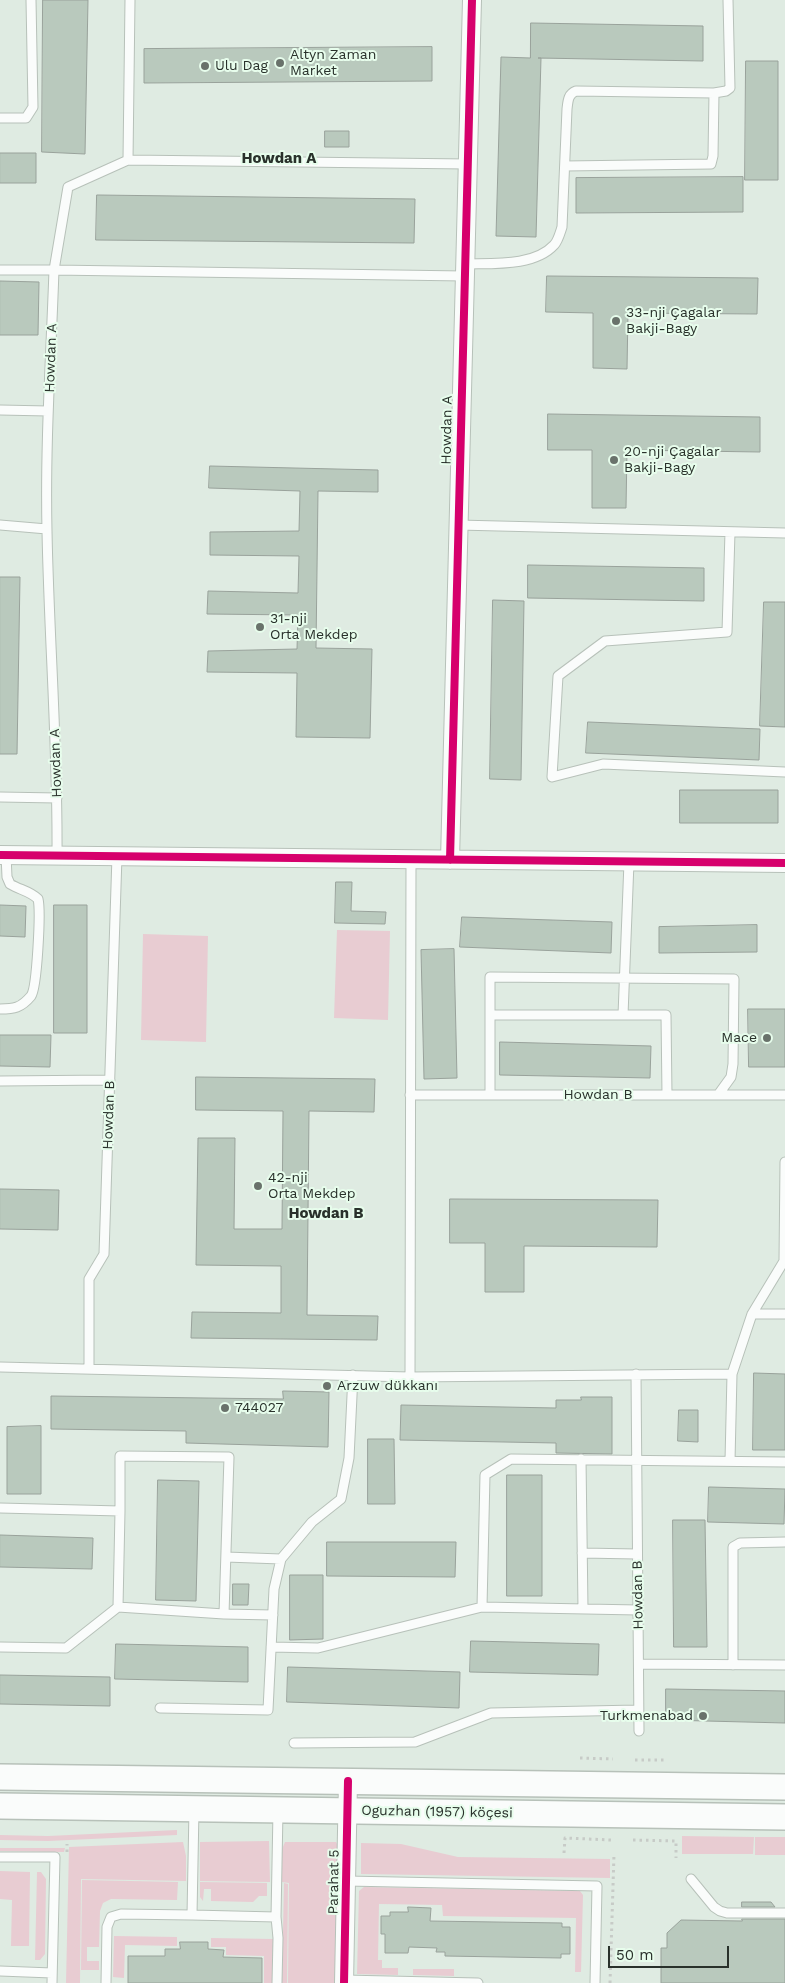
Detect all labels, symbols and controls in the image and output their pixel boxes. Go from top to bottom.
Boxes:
place label: Altyn Zaman Market [290,47,376,80]
marker: Altyn Zaman Market [274,57,286,69]
place label: Ulu Dag [215,58,268,74]
marker: Ulu Dag [199,60,211,72]
district label: Howdan A [241,150,317,168]
place label: 33-nji Çagalar Bakji-Bagy [626,305,721,338]
marker: 33-nji Çagalar Bakji-Bagy [610,315,622,327]
street label: Howdan A [41,323,61,393]
street label: Howdan A [438,395,456,465]
place label: 20-nji Çagalar Bakji-Bagy [624,444,720,477]
marker: 20-nji Çagalar Bakji-Bagy [608,454,620,466]
place label: 31-nji Orta Mekdep [270,611,357,644]
marker: 31-nji Orta Mekdep [254,621,266,633]
street label: Howdan A [46,728,66,798]
place label: Mace [721,1030,757,1046]
marker: Mace [761,1032,773,1044]
street label: Howdan B [99,1080,119,1150]
street label: Howdan B [563,1087,633,1103]
place label: 42-nji Orta Mekdep [268,1170,355,1202]
marker: 42-nji Orta Mekdep [252,1180,264,1192]
district label: Howdan B [288,1205,364,1223]
place label: Arzuw dükkanı [337,1378,438,1394]
marker: Arzuw dükkanı [321,1380,333,1392]
place label: 744027 [235,1400,283,1416]
marker: 744027 [219,1402,231,1414]
street label: Howdan B [629,1560,647,1630]
place label: Turkmenabad [600,1708,693,1724]
marker: Turkmenabad [697,1710,709,1722]
street label: Oguzhan (1957) köçesi [361,1802,513,1822]
street label: Parahat 5 [325,1849,343,1915]
scale bar [610,1936,731,1968]
text: 50 m [616,1946,653,1964]

